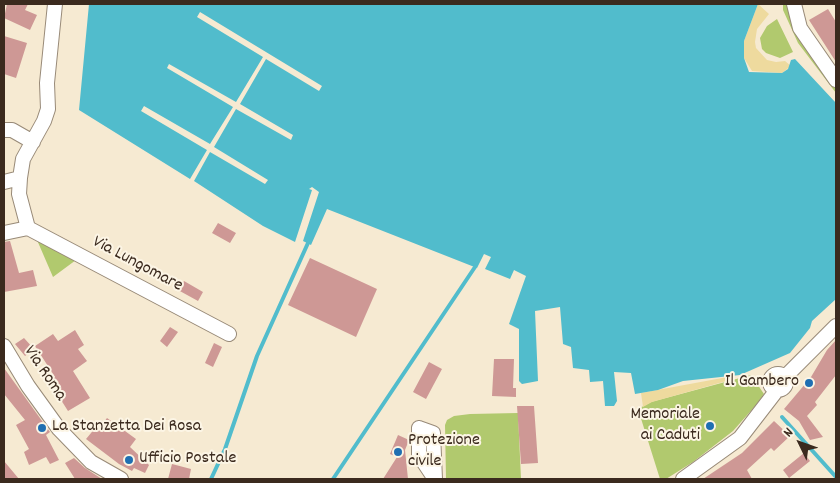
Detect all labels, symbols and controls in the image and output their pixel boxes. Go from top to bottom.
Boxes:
street label: Via Lungomare [88,232,186,298]
street label: Via Roma [18,342,70,406]
place label: Il Gambero [725,372,799,394]
marker: Il Gambero [803,377,815,389]
place label: Memoriale ai Caduti [631,405,700,448]
place label: La Stanzetta Dei Rosa [52,417,201,439]
north arrow [775,418,825,468]
marker: Memoriale ai Caduti [704,420,716,432]
marker: La Stanzetta Dei Rosa [36,422,48,434]
text: N [779,424,799,442]
place label: Protezione civile [408,431,480,474]
marker: Protezione civile [392,446,404,458]
place label: Ufficio Postale [139,449,236,471]
marker: Ufficio Postale [123,454,135,466]

